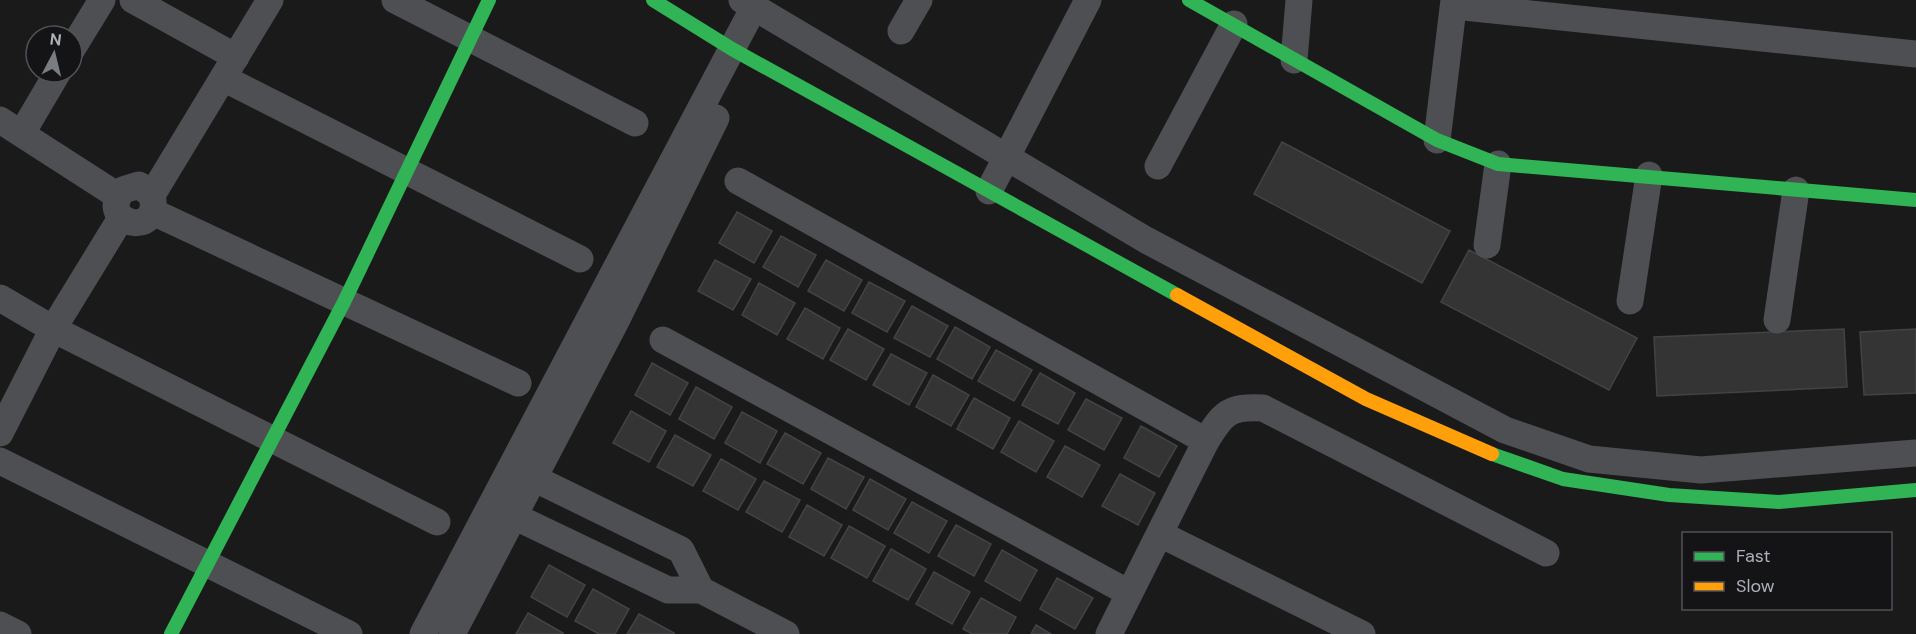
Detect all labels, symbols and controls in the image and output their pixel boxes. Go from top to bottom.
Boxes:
north arrow [24,24,84,84]
text: N [49,28,63,51]
legend [1682,532,1892,610]
text: Fast [1736,544,1771,568]
text: Slow [1736,574,1775,598]

